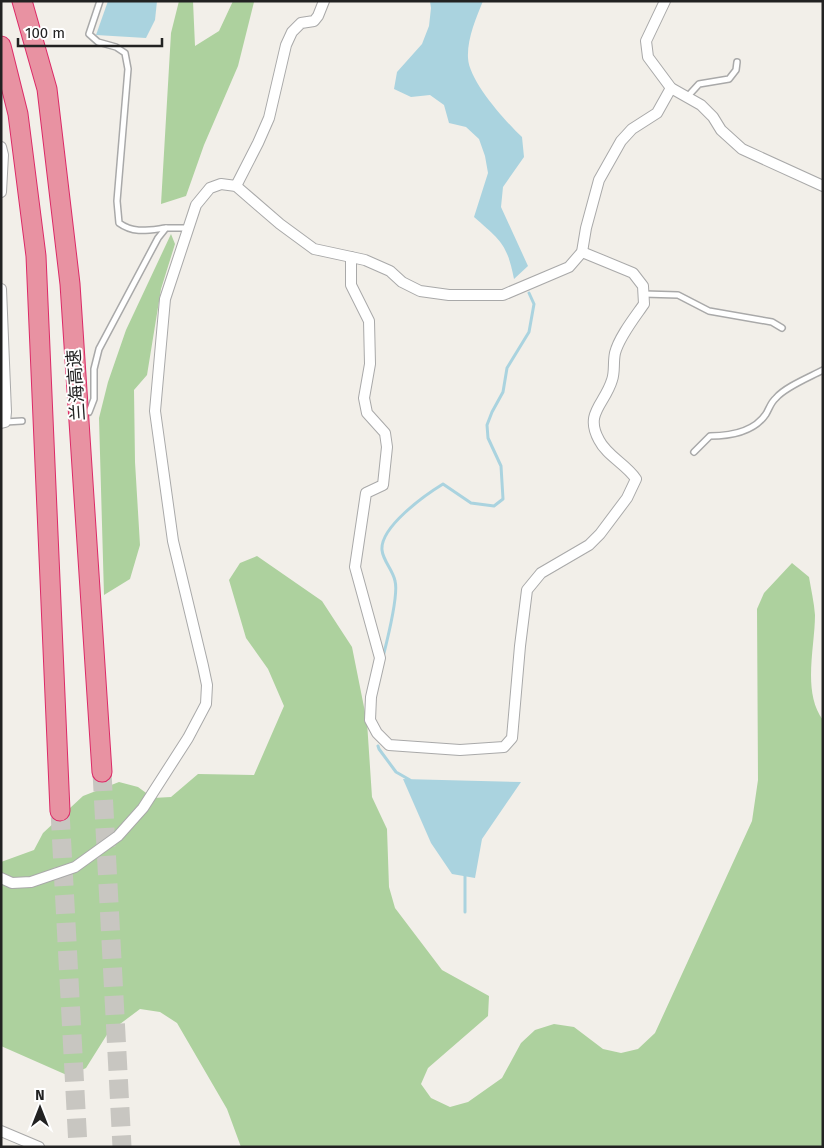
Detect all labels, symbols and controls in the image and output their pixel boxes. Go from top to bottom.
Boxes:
scale bar [18,15,161,47]
text: 100 m [25,24,65,42]
street label: 兰海高速 [63,348,89,422]
north arrow [15,1083,65,1133]
text: N [35,1087,45,1104]

